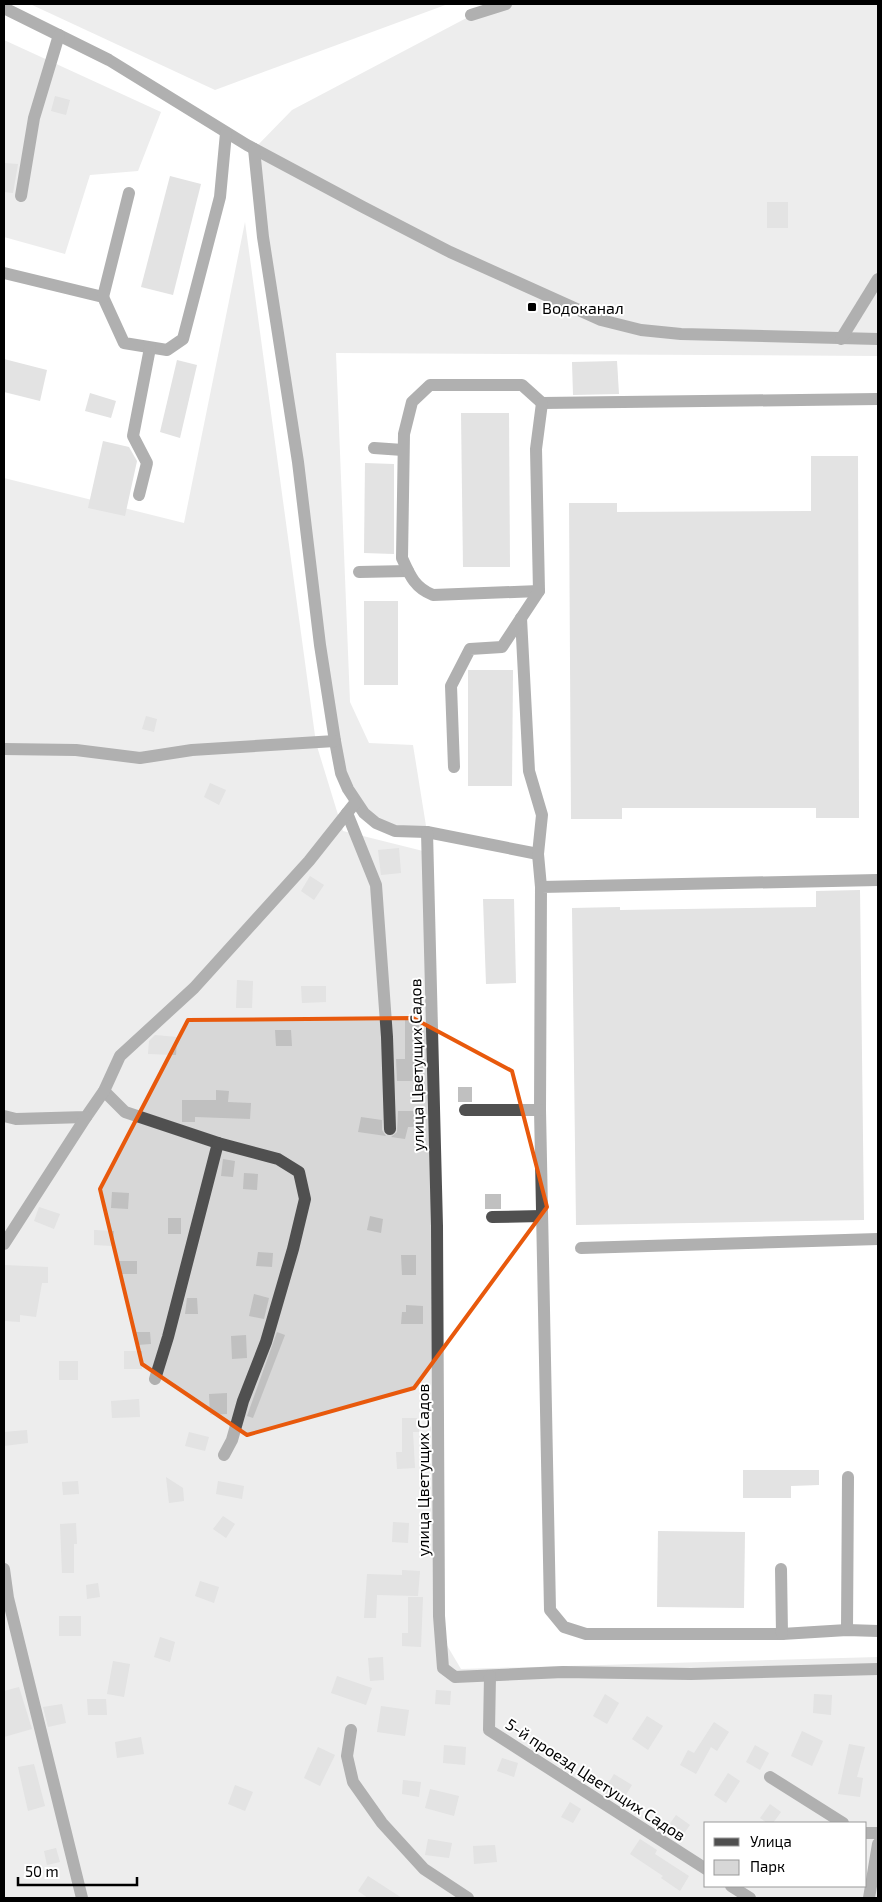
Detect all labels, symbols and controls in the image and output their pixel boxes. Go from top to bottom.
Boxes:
place label: Водоканал [542,298,624,317]
marker: Водоканал [526,301,538,313]
street label: улица Цветущих Садов [405,978,428,1152]
street label: улица Цветущих Садов [413,1384,433,1556]
street label: 5-й проезд Цветущих Садов [502,1714,689,1845]
legend [704,1822,867,1887]
text: Улица [750,1832,792,1850]
scale bar [18,1854,136,1886]
text: Парк [750,1857,785,1875]
text: 50 m [25,1862,59,1880]

